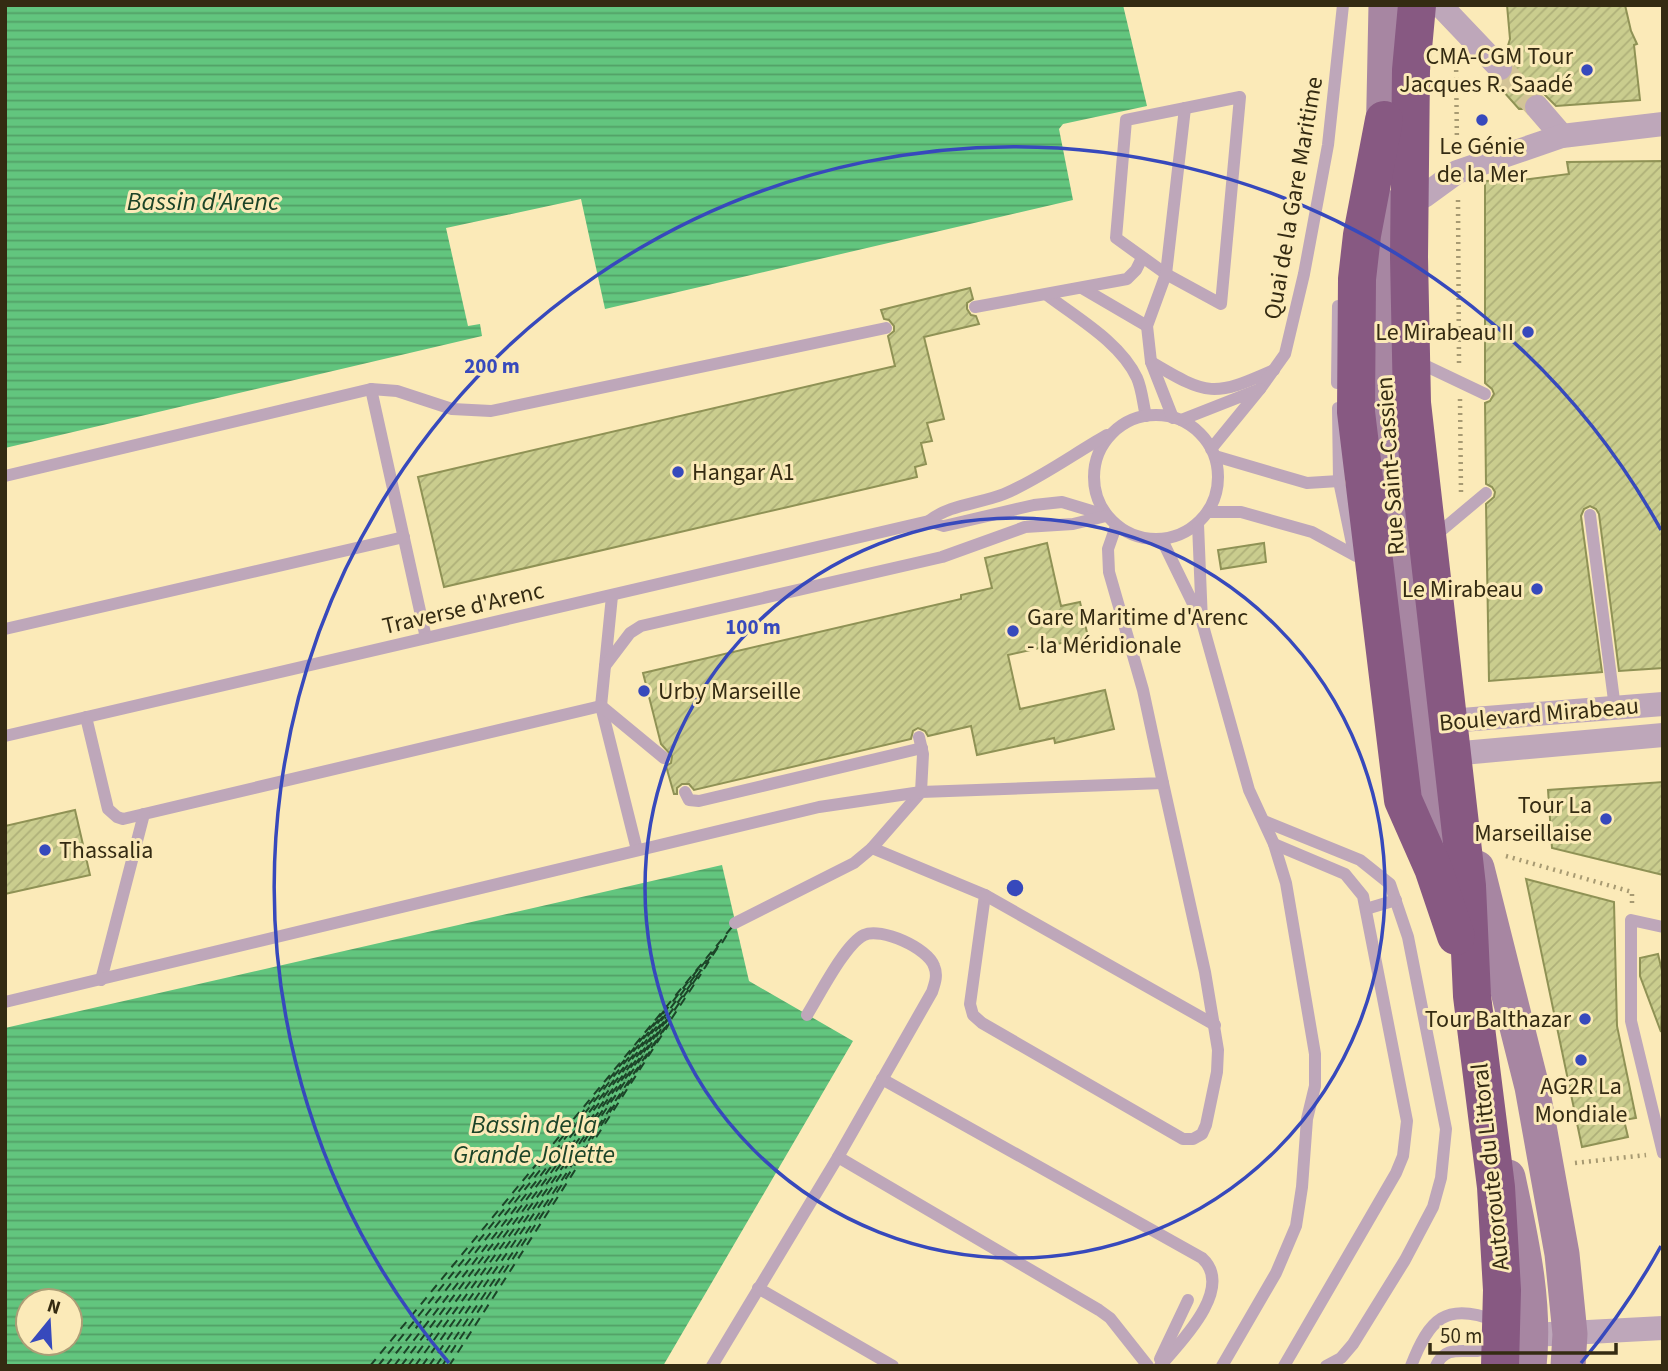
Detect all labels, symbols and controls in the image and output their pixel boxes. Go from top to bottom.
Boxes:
place label: CMA-CGM Tour Jacques R. Saadé [1399,39,1574,102]
marker: CMA-CGM Tour Jacques R. Saadé [1579,62,1595,78]
street label: Quai de la Gare Maritime [1255,74,1332,322]
marker: Le Génie de la Mer [1474,112,1490,128]
place label: Le Génie de la Mer [1437,129,1528,192]
water label: Bassin d'Arenc [127,183,280,220]
place label: Le Mirabeau II [1375,315,1514,350]
marker: Le Mirabeau II [1520,324,1536,340]
text: 200 m [464,351,520,381]
street label: Rue Saint-Cassien [1367,375,1414,557]
place label: Hangar A1 [692,455,795,490]
marker: Hangar A1 [670,464,686,480]
place label: Le Mirabeau [1402,572,1523,607]
street label: Traverse d'Arenc [379,573,547,644]
marker: Le Mirabeau [1529,581,1545,597]
place label: Gare Maritime d'Arenc - la Méridionale [1027,600,1248,663]
text: 100 m [725,612,781,642]
marker: Gare Maritime d'Arenc - la Méridionale [1005,623,1021,639]
place label: Urby Marseille [658,674,801,709]
marker: Urby Marseille [636,683,652,699]
street label: Boulevard Mirabeau [1438,688,1640,741]
place label: Tour La Marseillaise [1474,788,1592,851]
marker: Tour La Marseillaise [1598,811,1614,827]
place label: Thassalia [59,833,153,868]
marker: Thassalia [37,842,53,858]
centre of rings [1003,876,1027,900]
place label: Tour Balthazar [1425,1002,1572,1037]
marker: Tour Balthazar [1577,1011,1593,1027]
marker: AG2R La Mondiale [1573,1052,1589,1068]
street label: Autoroute du Littoral [1462,1061,1519,1272]
place label: AG2R La Mondiale [1535,1069,1627,1132]
water label: Bassin de la Grande Joliette [453,1106,615,1173]
north arrow [14,1287,84,1357]
text: N [44,1292,64,1322]
scale bar [1430,1312,1616,1356]
text: 50 m [1440,1321,1482,1351]

